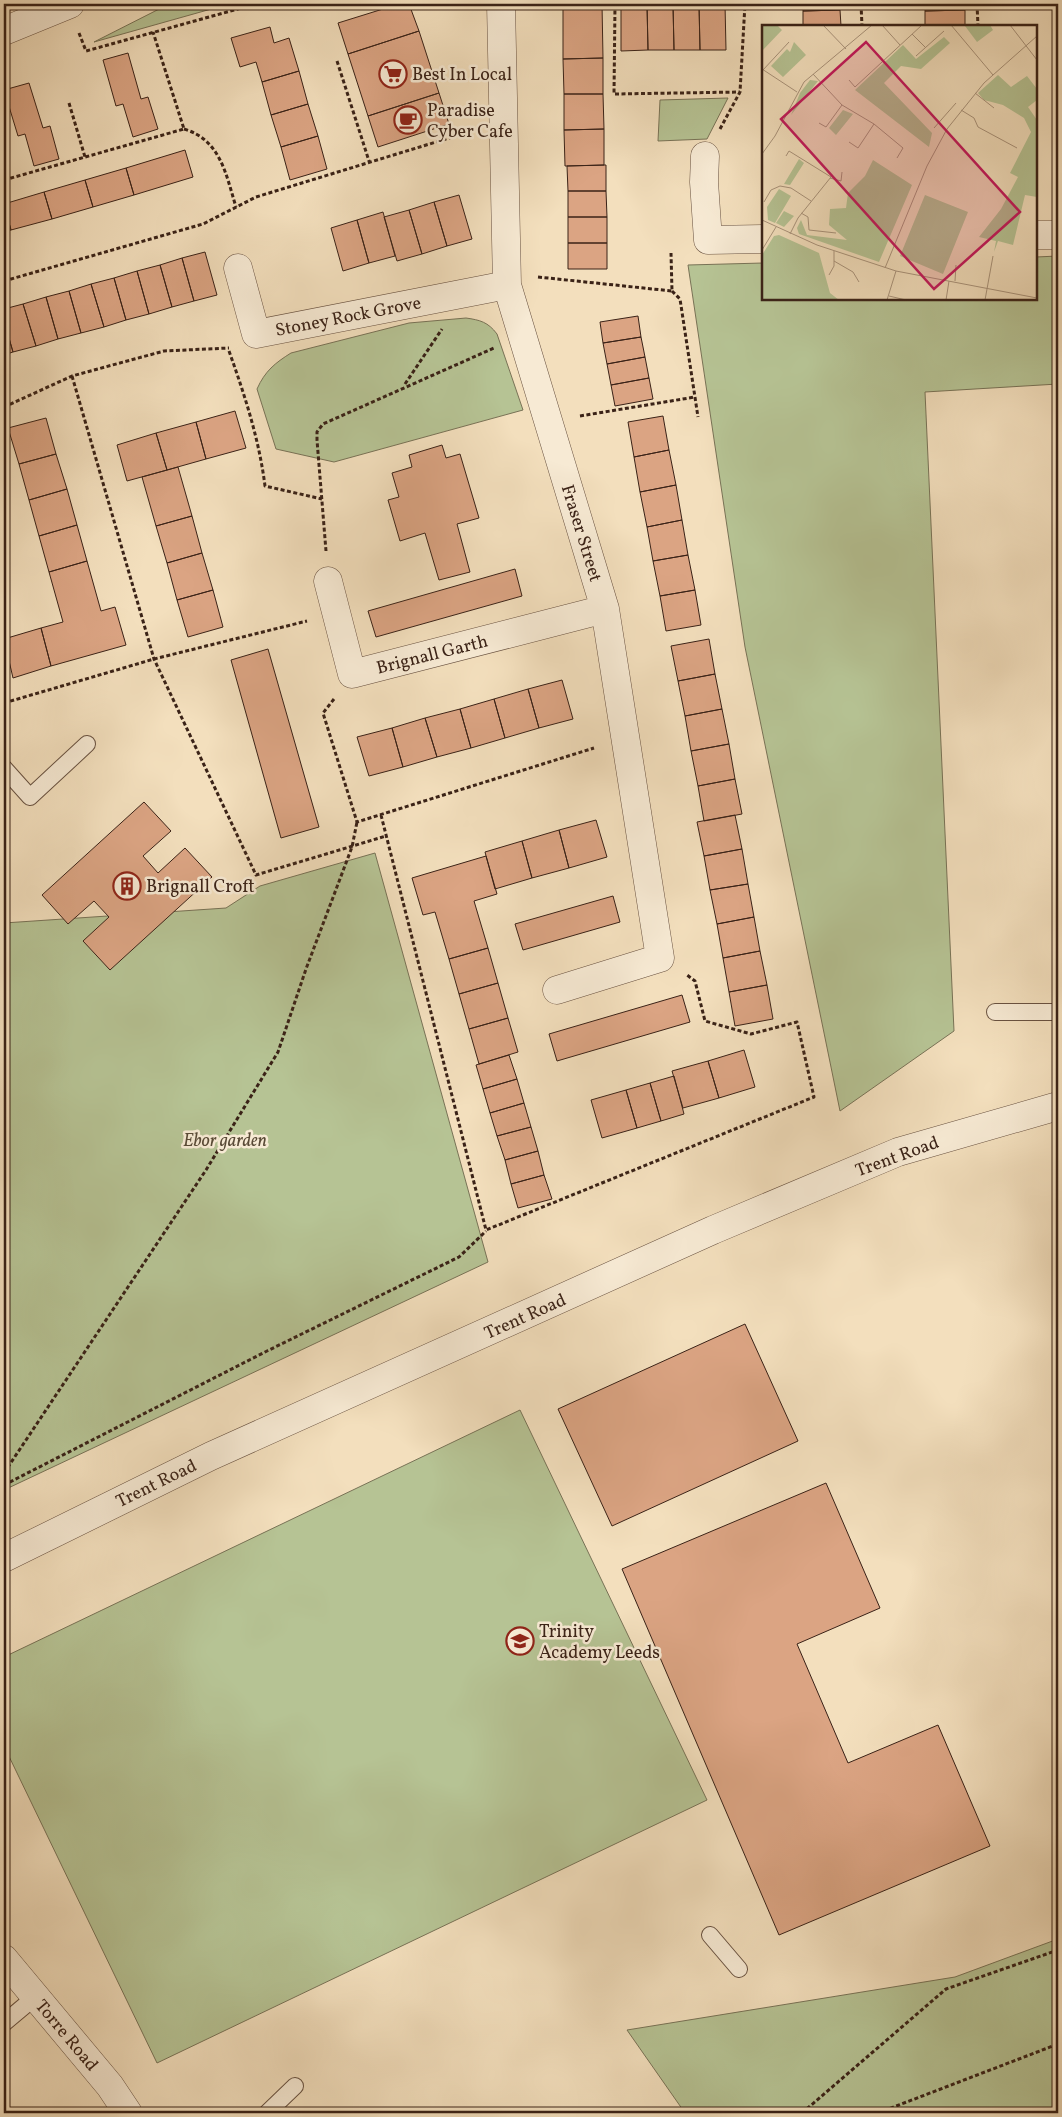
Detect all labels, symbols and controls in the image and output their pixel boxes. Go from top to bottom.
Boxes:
inset map [762,25,1037,300]
supermarket icon: Best In Local [378,59,408,89]
place label: Best In Local [412,63,512,88]
place label: Paradise Cyber Cafe [427,99,513,145]
cafe icon: Paradise Cyber Cafe [393,105,423,135]
street label: Stoney Rock Grove [273,291,423,344]
street label: Fraser Street [554,482,607,585]
street label: Brignall Garth [374,629,491,681]
building icon: Brignall Croft [112,871,142,901]
place label: Brignall Croft [146,875,255,900]
park label: Ebor garden [183,1129,267,1154]
street label: Trent Road [852,1131,943,1184]
street label: Trent Road [481,1288,571,1347]
street label: Trent Road [112,1454,201,1515]
place label: Trinity Academy Leeds [539,1620,660,1666]
school or university icon: Trinity Academy Leeds [505,1626,535,1656]
street label: Torre Road [28,1995,103,2077]

